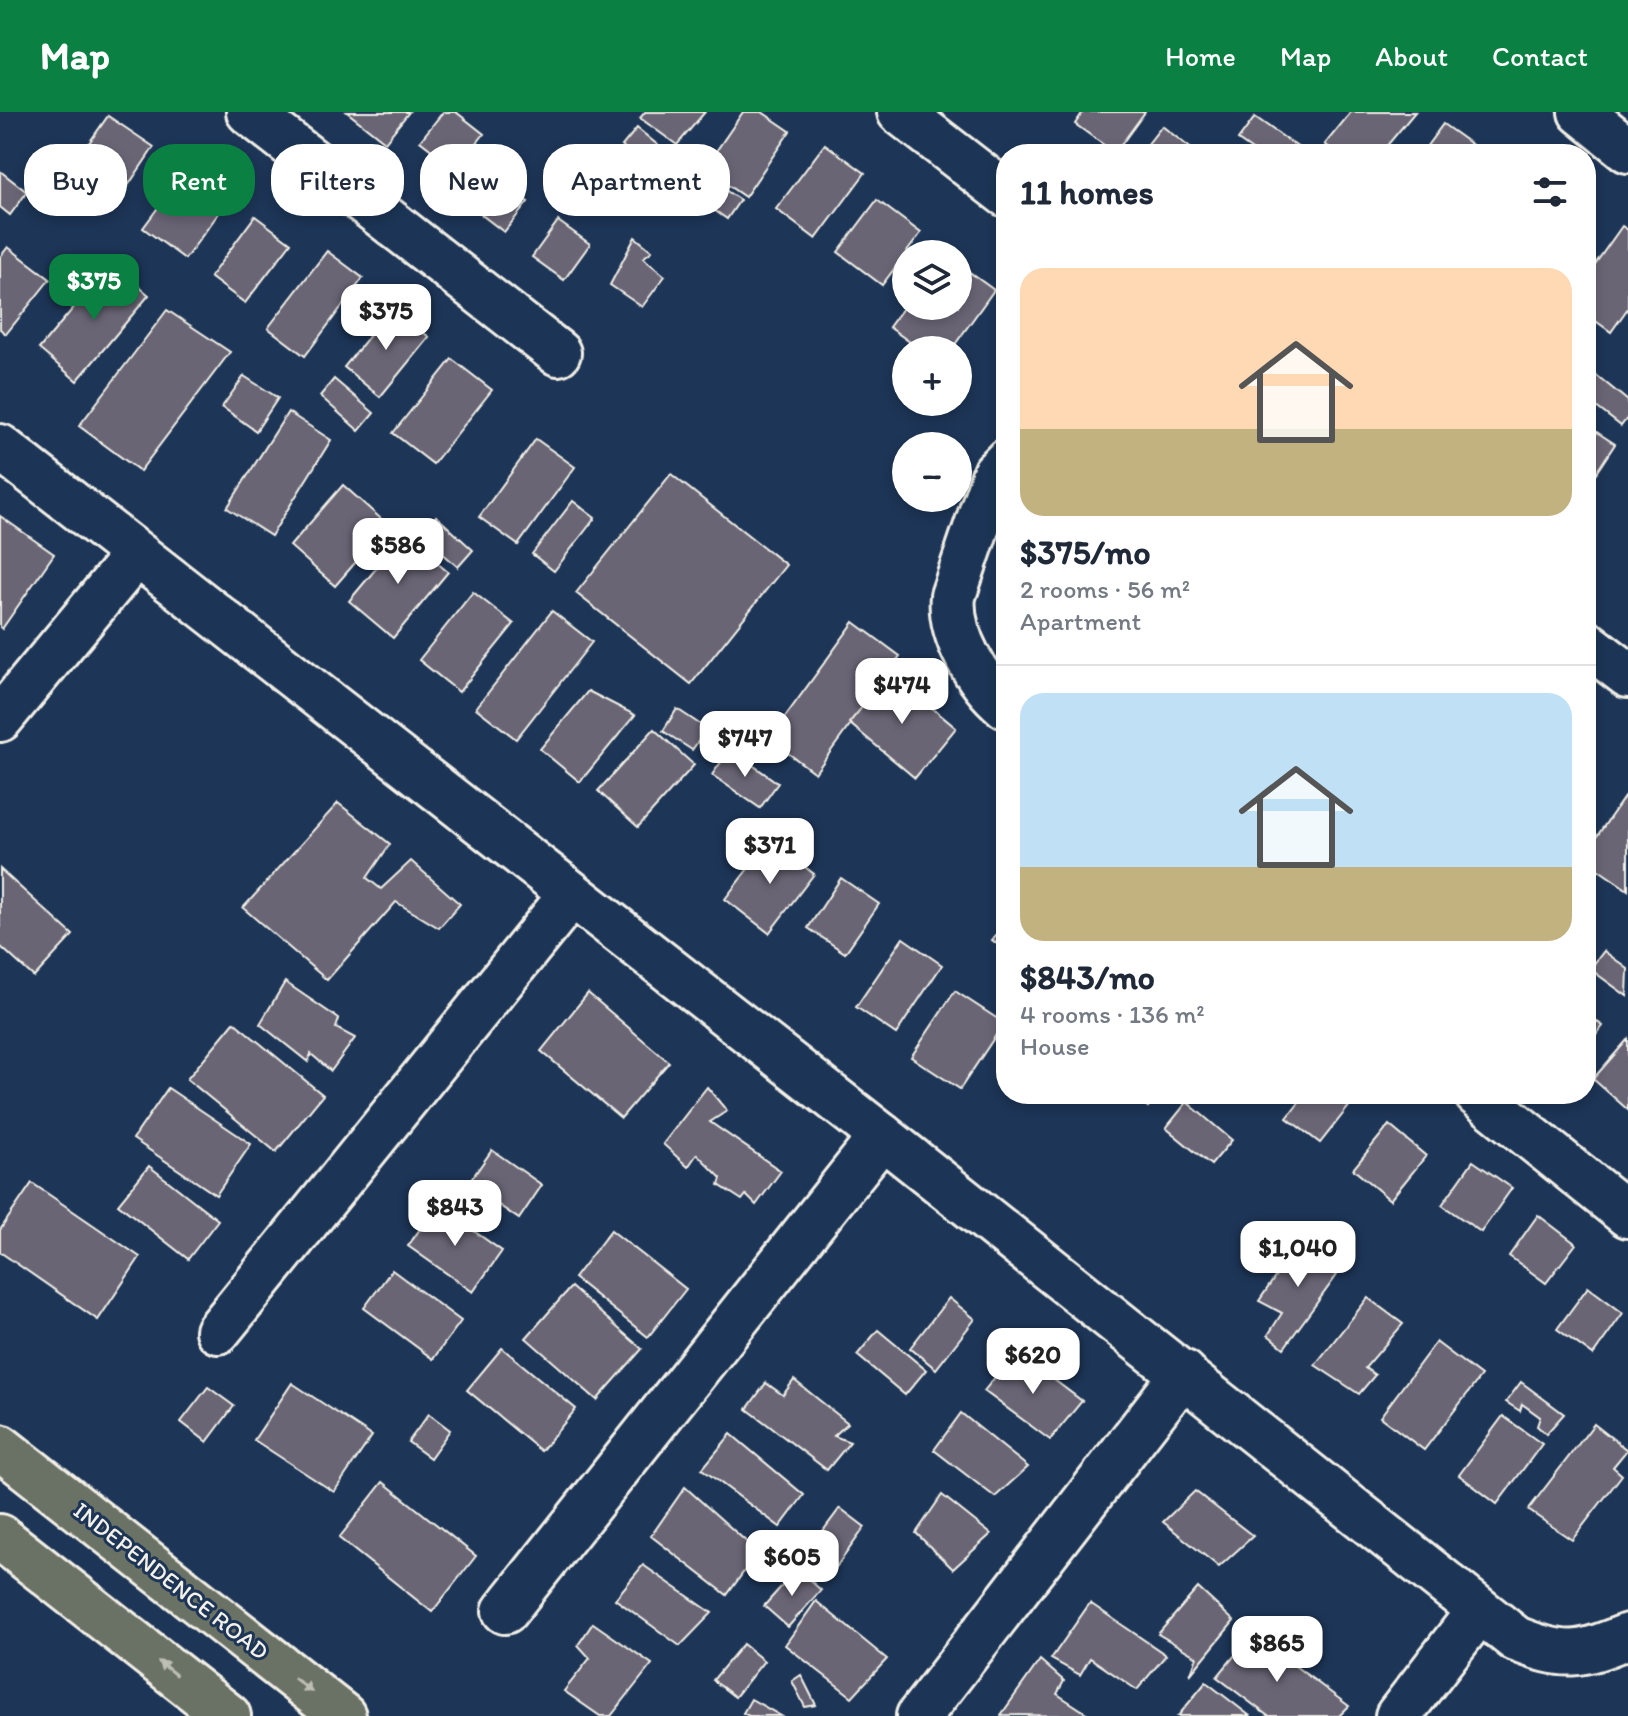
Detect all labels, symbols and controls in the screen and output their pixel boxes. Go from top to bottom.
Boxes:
text: Map [40,33,110,79]
text: Home [1165,39,1236,73]
text: Map [1280,39,1331,73]
text: About [1375,39,1448,73]
text: Contact [1492,39,1588,73]
chip: Buy [24,144,127,216]
chip: Rent [143,144,255,216]
chip: Filters [271,144,404,216]
chip: New [420,144,527,216]
chip: Apartment [543,144,730,216]
icon: filters [1528,170,1572,214]
text: 11 homes [1020,172,1154,213]
map controls [892,240,972,512]
button: layers [892,240,972,320]
pin: $375 [47,254,141,322]
text: $375 [67,264,121,296]
pin: $375 [339,284,433,352]
text: $375 [359,294,413,326]
icon: home [1224,320,1368,464]
button: + [892,336,972,416]
button: − [892,432,972,512]
pin: $586 [351,518,445,586]
text: $586 [371,528,425,560]
text: $375/mo [1020,532,1151,573]
text: 2 rooms · 56 m² [1020,573,1190,605]
text: Apartment [1020,605,1141,637]
pin: $474 [855,658,949,726]
text: $474 [873,668,931,700]
pin: $747 [698,711,792,779]
text: $747 [718,721,772,753]
icon: home [1224,745,1368,889]
pin: $371 [723,818,817,886]
text: $371 [744,828,796,860]
text: $843/mo [1020,957,1155,998]
text: 4 rooms · 136 m² [1020,998,1205,1030]
text: House [1020,1030,1090,1062]
pin: $843 [408,1180,502,1248]
text: $843 [426,1190,484,1222]
pin: $1,040 [1233,1221,1363,1289]
text: $1,040 [1258,1231,1338,1263]
pin: $620 [986,1328,1080,1396]
text: $620 [1005,1338,1061,1370]
street label: INDEPENDENCE ROAD [68,1495,275,1666]
pin: $605 [745,1530,839,1598]
text: $605 [764,1540,820,1572]
pin: $865 [1230,1616,1324,1684]
text: $865 [1250,1626,1304,1658]
one-way arrow [157,1660,177,1676]
one-way arrow [293,1676,313,1693]

